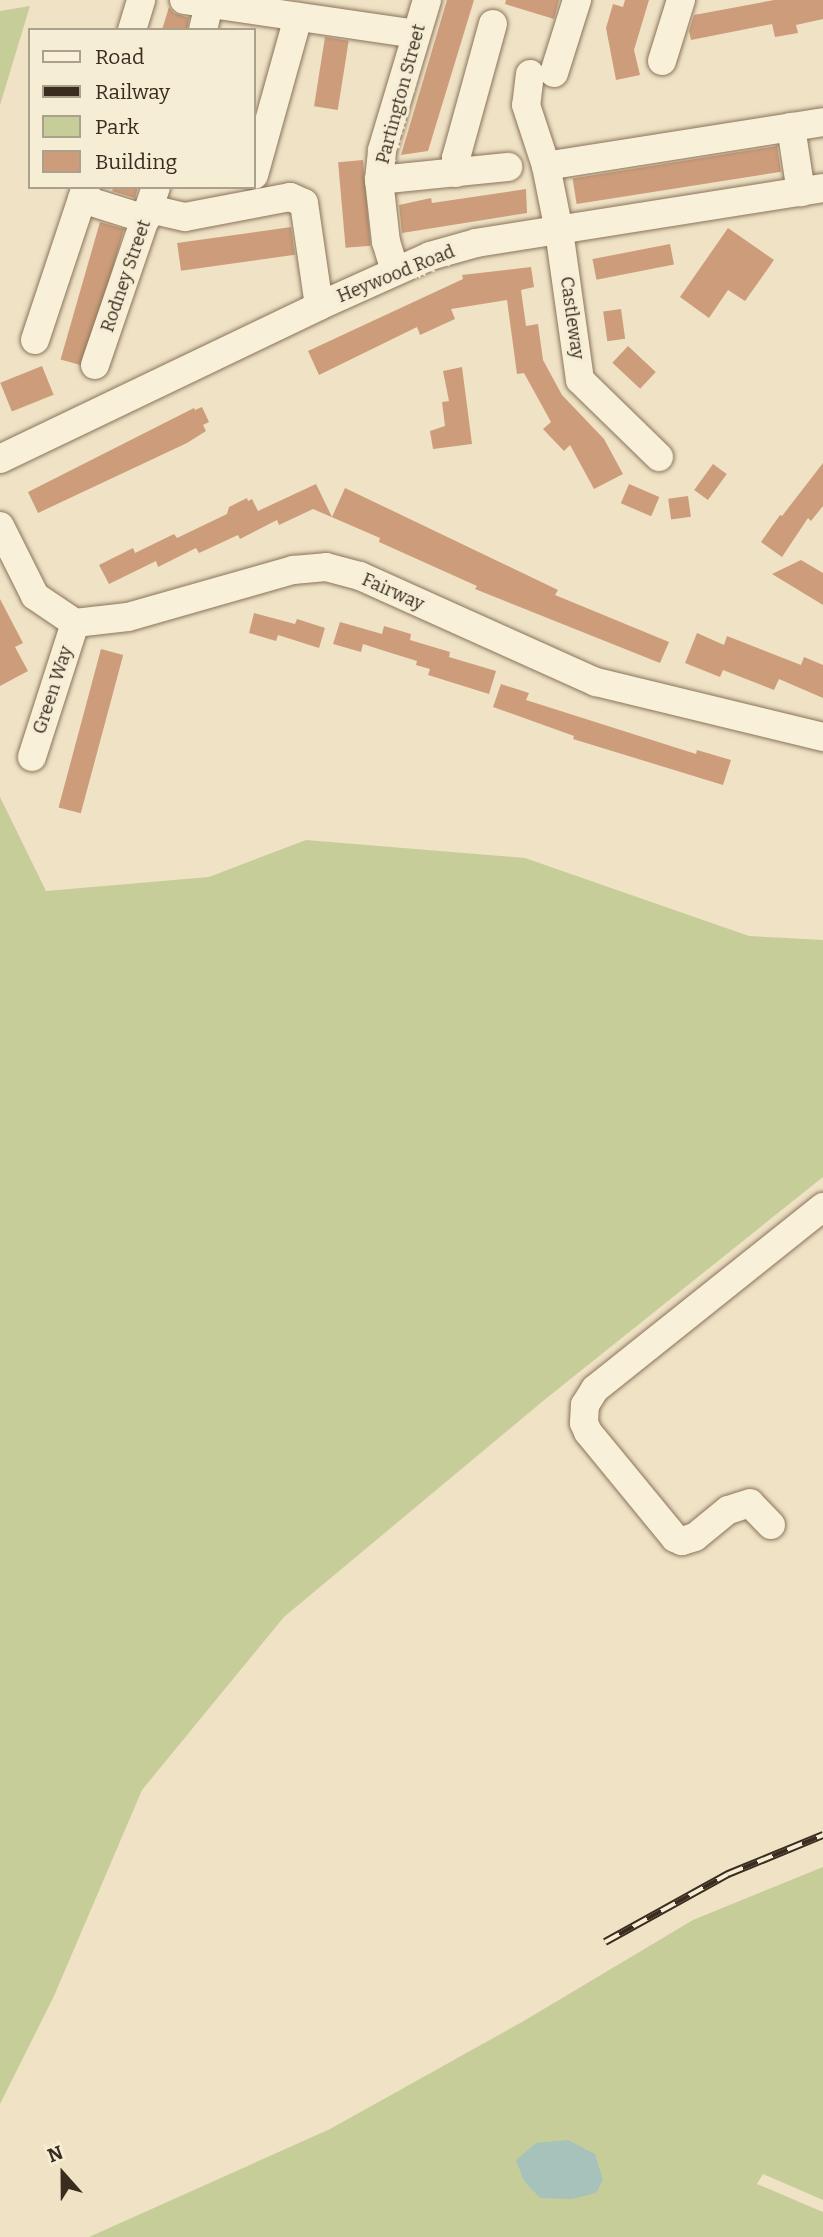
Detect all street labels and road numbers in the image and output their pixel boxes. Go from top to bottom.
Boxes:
street label: Partington Street [372,22,430,166]
street label: Rodney Street [97,217,155,335]
street label: Heywood Road [334,241,458,307]
street label: Castleway [555,275,589,361]
street label: Fairway [359,569,427,615]
street label: Green Way [29,643,77,737]

